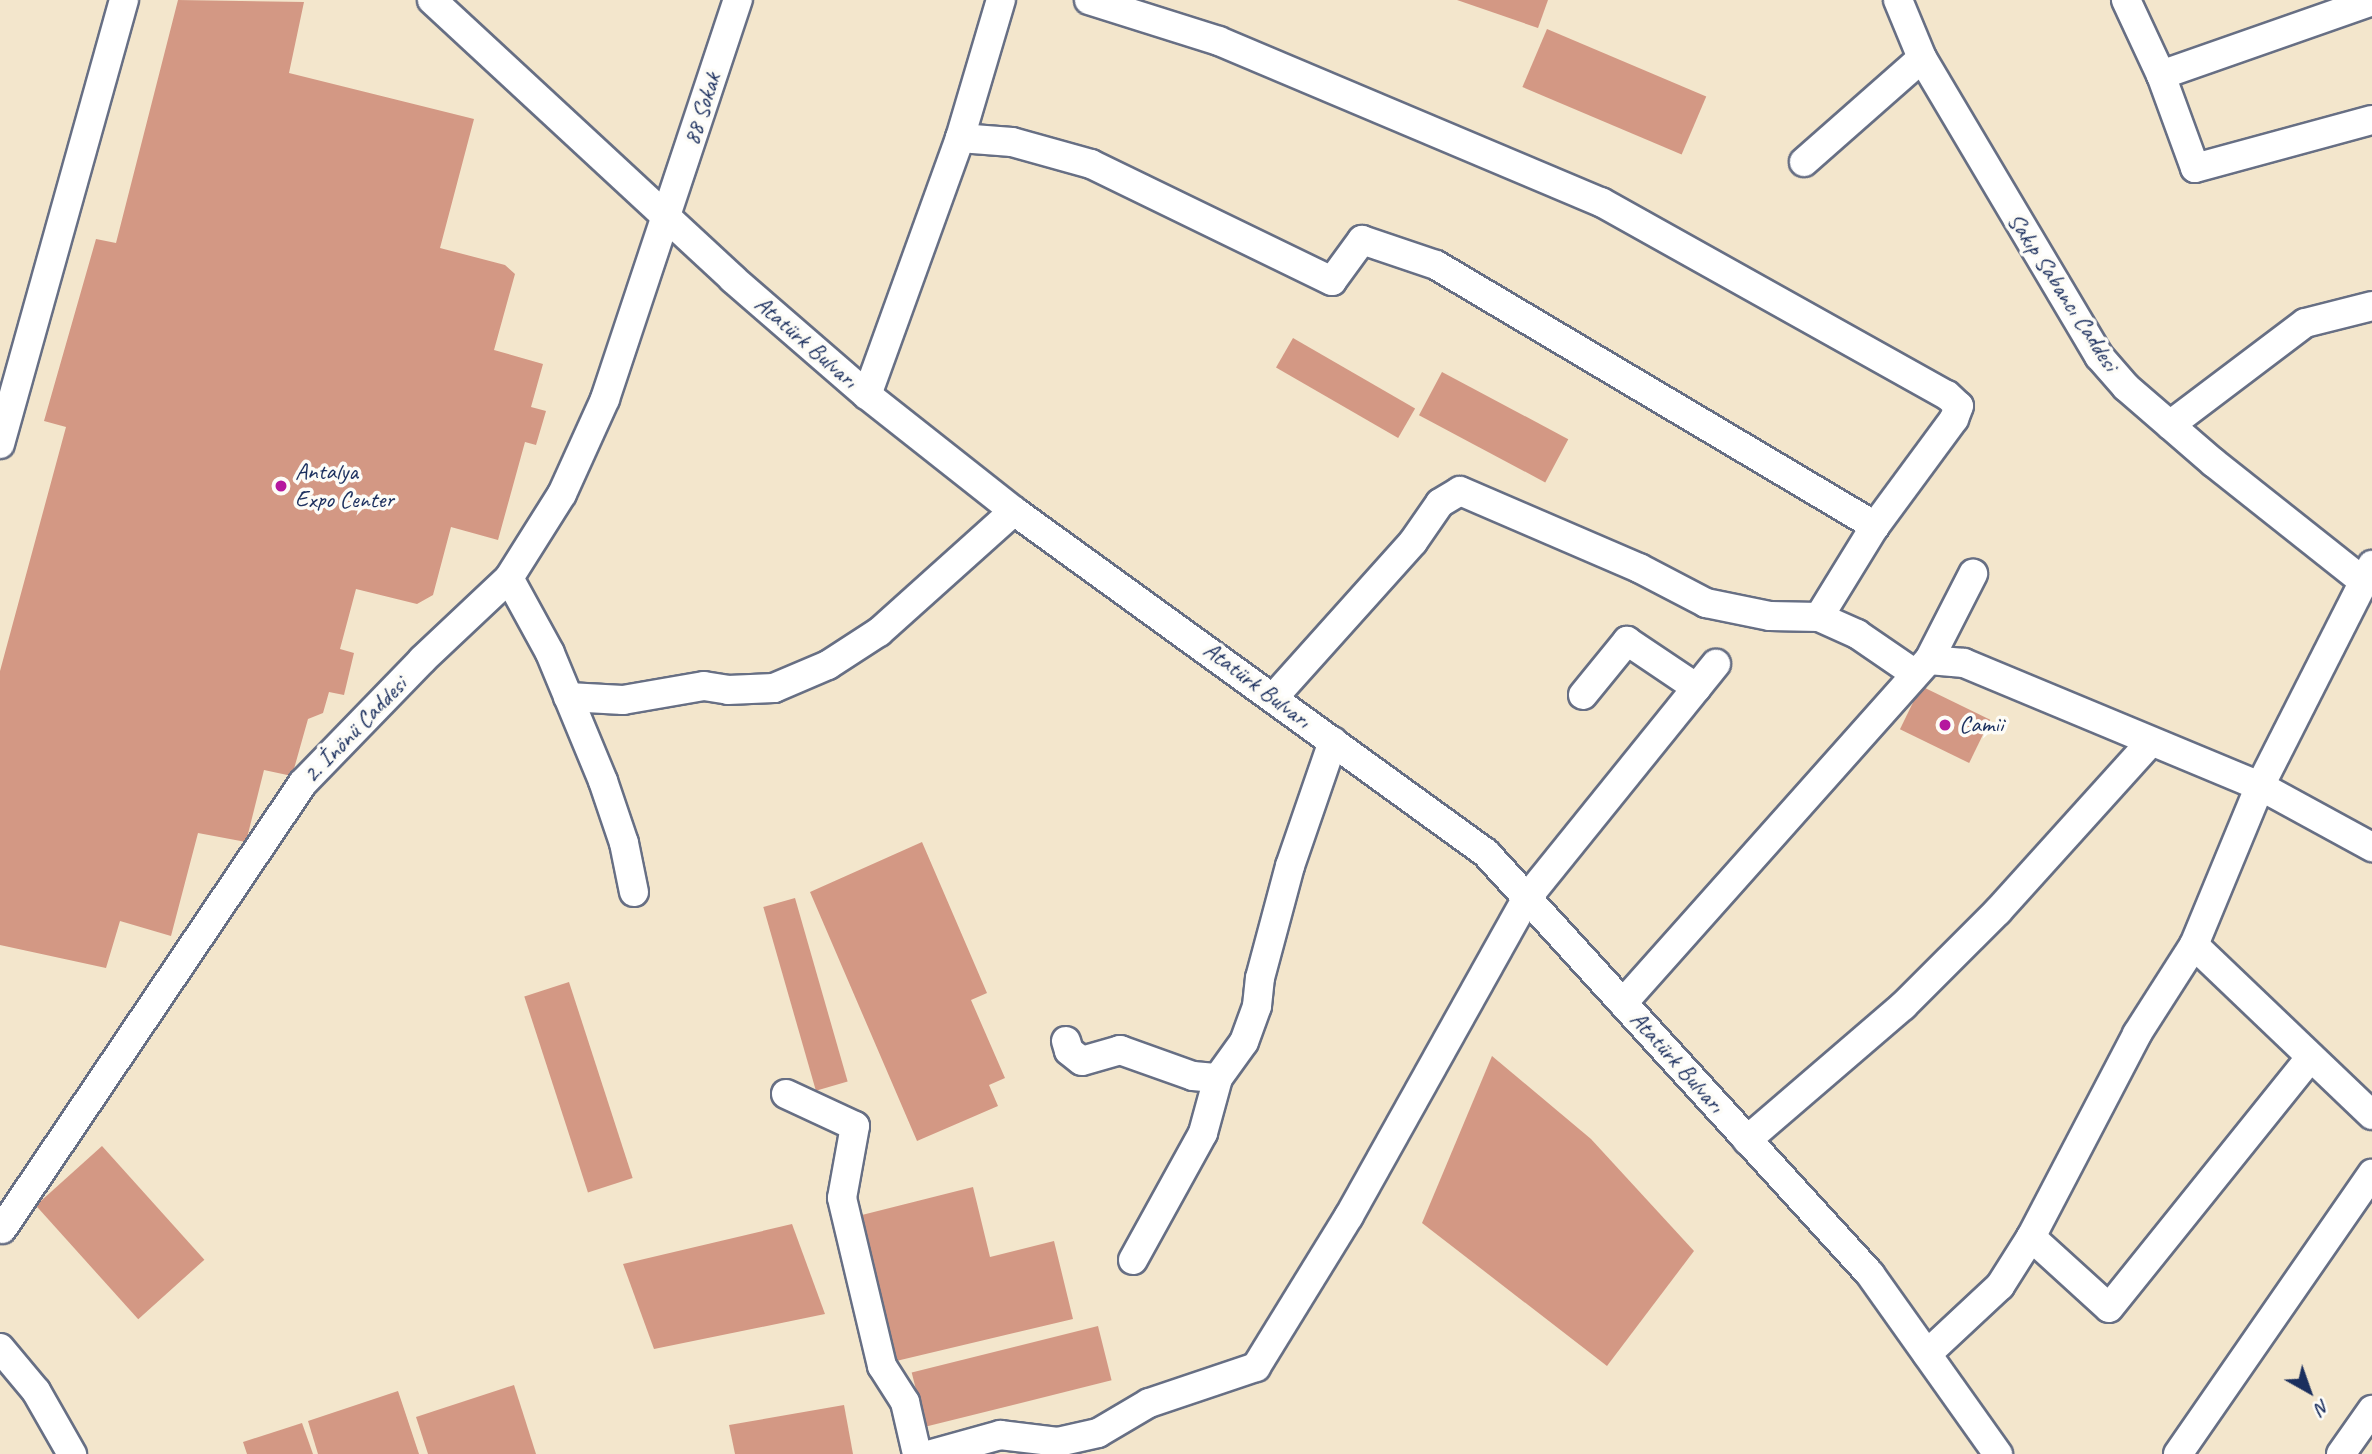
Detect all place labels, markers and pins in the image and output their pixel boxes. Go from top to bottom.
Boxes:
place label: Antalya Expo Center [295,458,394,514]
marker: Antalya Expo Center [273,478,289,494]
place label: Camii [1959,711,2003,739]
marker: Camii [1937,717,1953,733]

